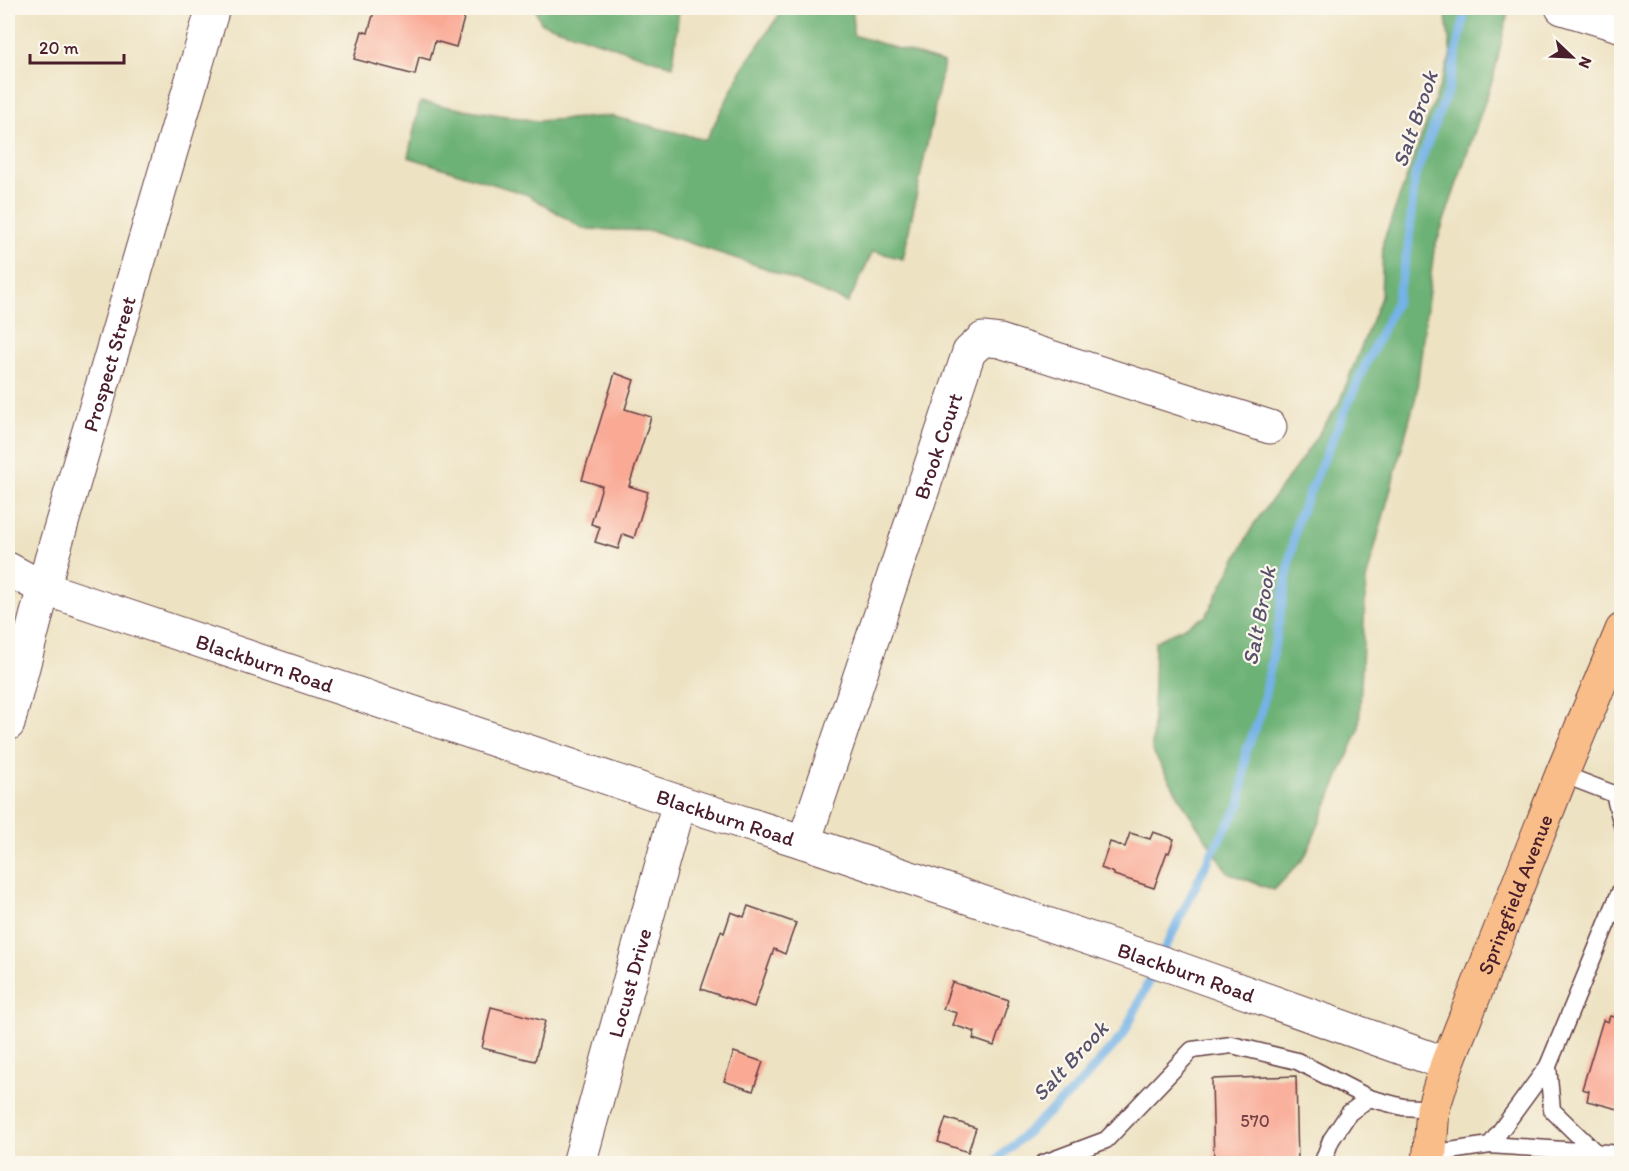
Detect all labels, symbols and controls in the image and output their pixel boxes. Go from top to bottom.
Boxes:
scale bar [30,27,124,65]
north arrow [1542,27,1602,87]
text: 20 m [39,37,79,59]
text: N [1574,54,1596,71]
water label: Salt Brook [1386,66,1445,170]
street label: Prospect Street [77,293,140,434]
street label: Brook Court [908,389,967,502]
water label: Salt Brook [1236,563,1282,667]
street label: Blackburn Road [193,628,337,698]
street label: Blackburn Road [653,783,798,851]
street label: Springfield Avenue [1471,810,1557,978]
street label: Locust Drive [602,925,656,1040]
street label: Blackburn Road [1115,936,1259,1007]
water label: Salt Brook [1026,1014,1115,1107]
house number: 570 [1240,1110,1270,1132]

